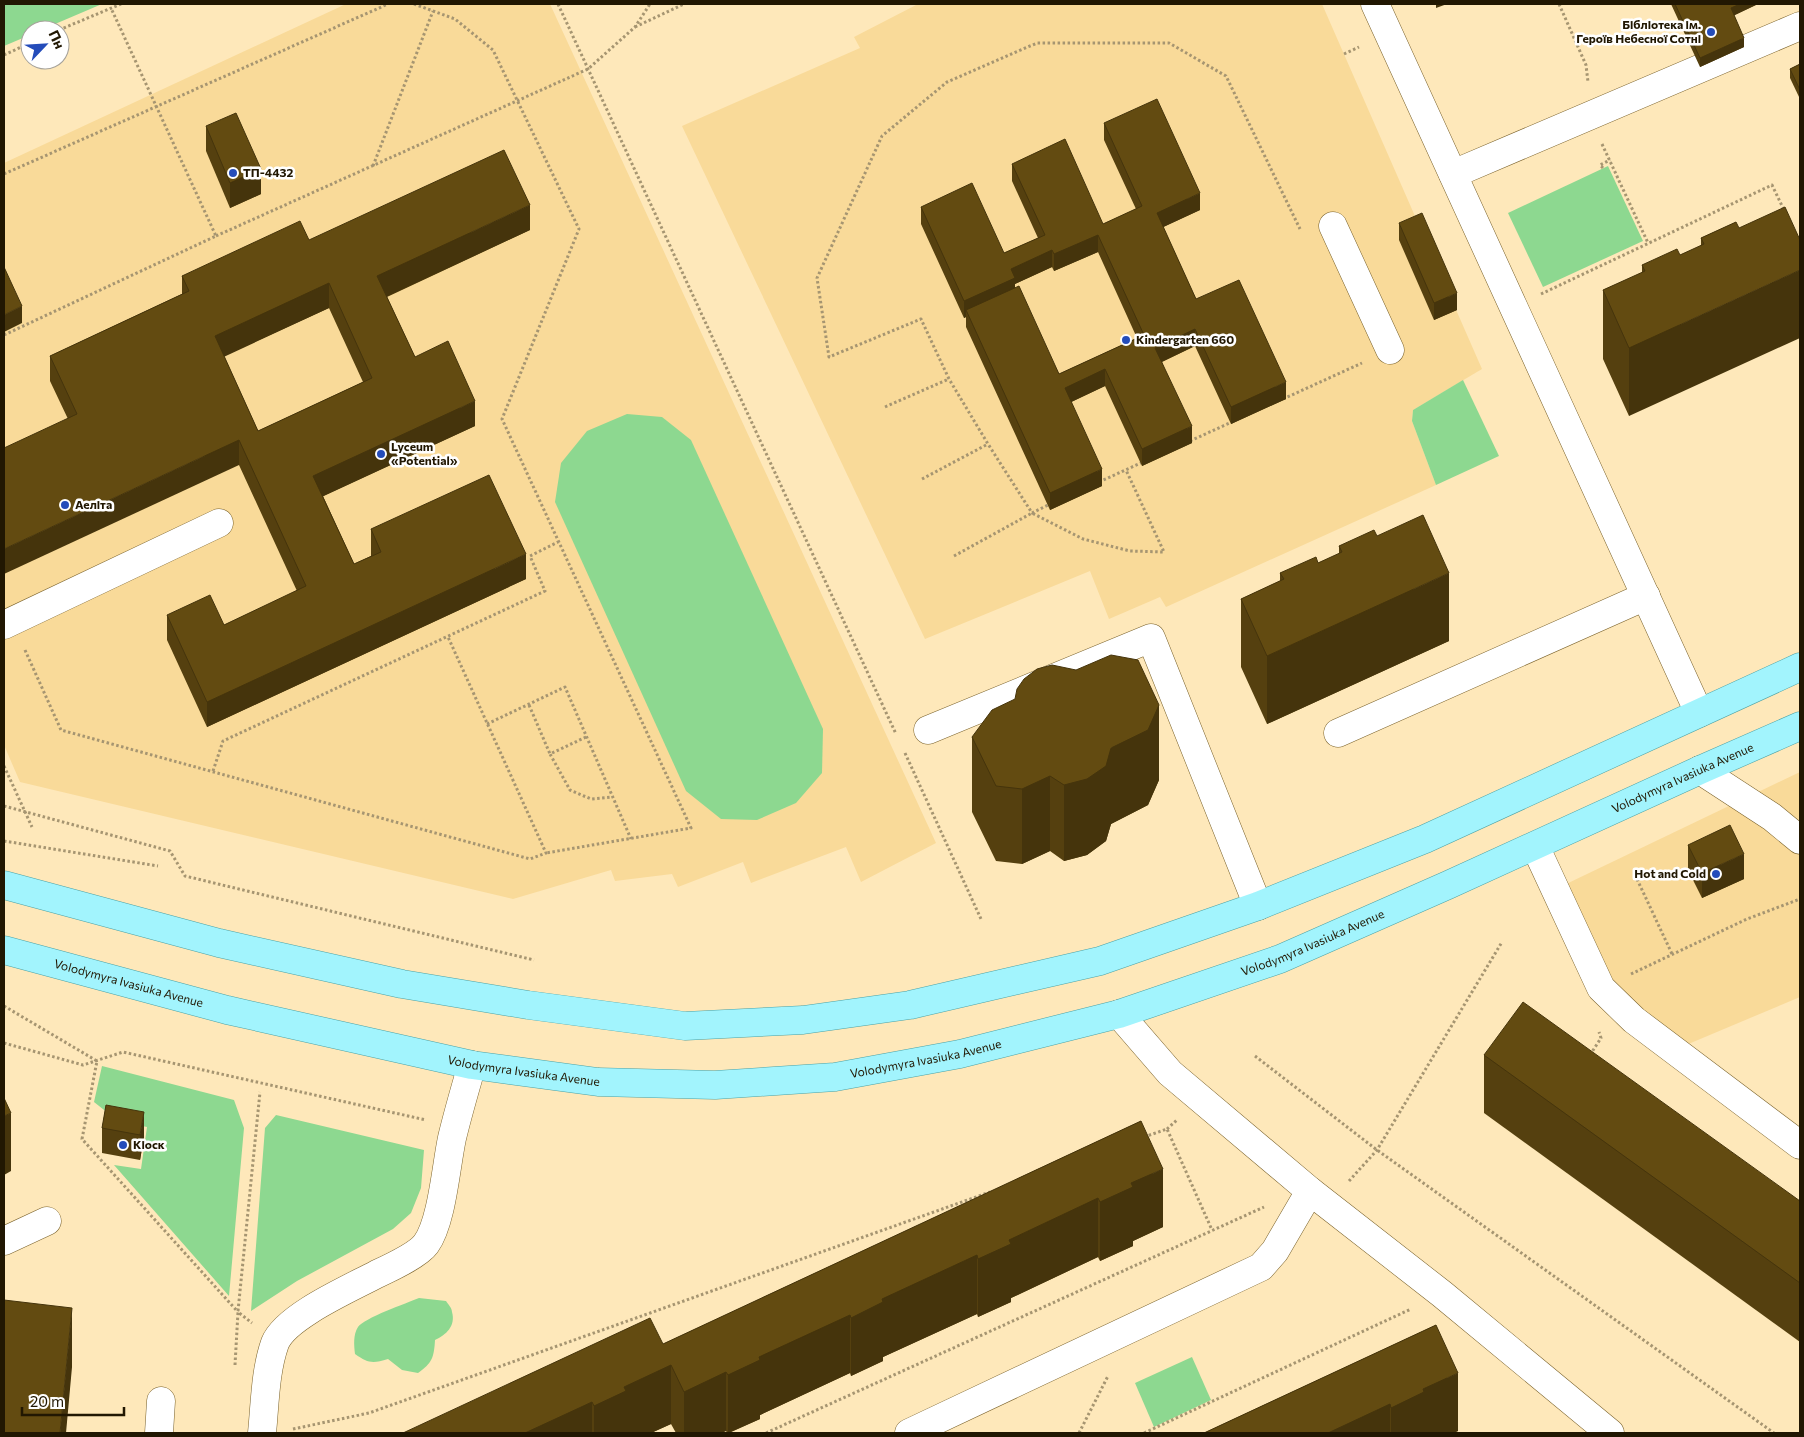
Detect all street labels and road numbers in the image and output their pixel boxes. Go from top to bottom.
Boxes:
street label: Volodymyra Ivasiuka Avenue [1609,739,1755,815]
street label: Volodymyra Ivasiuka Avenue [1239,906,1386,978]
street label: Volodymyra Ivasiuka Avenue [53,956,205,1009]
street label: Volodymyra Ivasiuka Avenue [849,1036,1003,1080]
street label: Volodymyra Ivasiuka Avenue [446,1052,601,1088]

